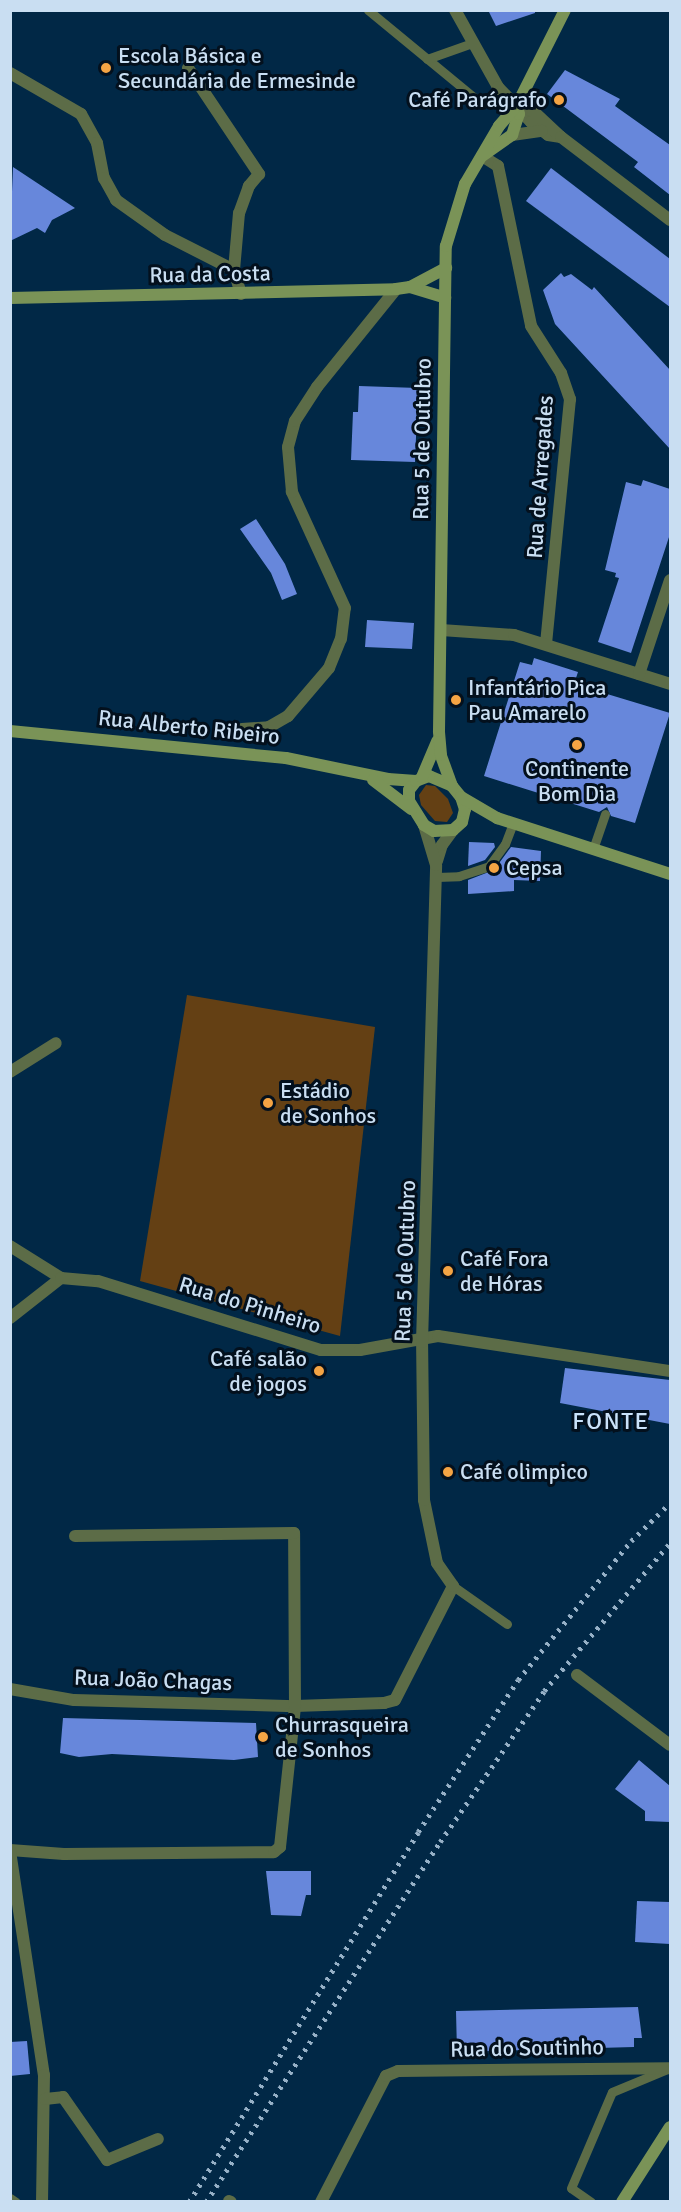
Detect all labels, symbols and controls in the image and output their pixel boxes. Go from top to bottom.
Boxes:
place label: Escola Básica e Secundária de Ermesinde [118,42,356,94]
marker: Escola Básica e Secundária de Ermesinde [99,61,113,75]
place label: Café Parágrafo [408,87,547,113]
marker: Café Parágrafo [552,93,566,107]
street label: Rua da Costa [149,260,271,288]
street label: Rua 5 de Outubro [407,358,437,520]
street label: Rua de Arregades [521,395,559,559]
place label: Infantário Pica Pau Amarelo [468,674,607,726]
marker: Infantário Pica Pau Amarelo [449,693,463,707]
street label: Rua Alberto Ribeiro [97,704,281,750]
marker: Continente Bom Dia [570,738,584,752]
place label: Continente Bom Dia [525,755,629,806]
place label: Cepsa [506,855,563,881]
marker: Cepsa [487,861,501,875]
place label: Estádio de Sonhos [280,1077,376,1128]
marker: Estádio de Sonhos [261,1096,275,1110]
street label: Rua 5 de Outubro [389,1180,421,1342]
place label: Café Fora de Hóras [460,1245,549,1296]
marker: Café Fora de Hóras [441,1264,455,1278]
street label: Rua do Pinheiro [176,1271,324,1339]
place label: Café salão de jogos [210,1345,307,1396]
marker: Café salão de jogos [312,1364,326,1378]
district label: FONTE [572,1408,650,1436]
place label: Café olimpico [460,1459,588,1485]
marker: Café olimpico [441,1465,455,1479]
street label: Rua João Chagas [74,1664,232,1696]
place label: Churrasqueira de Sonhos [275,1711,409,1762]
marker: Churrasqueira de Sonhos [256,1730,270,1744]
street label: Rua do Soutinho [450,2033,604,2063]

